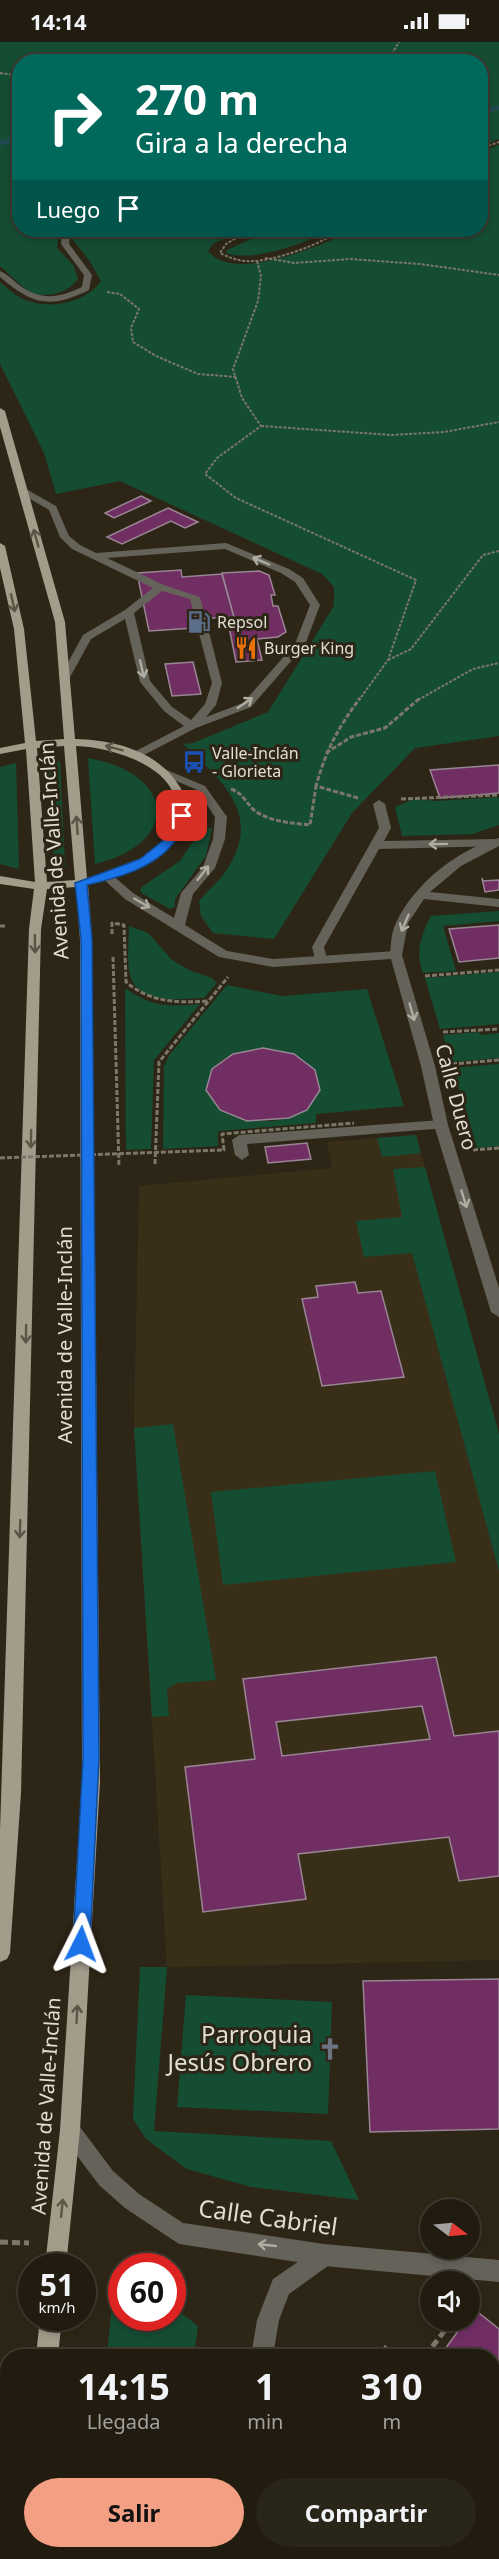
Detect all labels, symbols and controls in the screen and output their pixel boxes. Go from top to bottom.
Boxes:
text: 14:14 [30,6,87,36]
text: 270 m [135,70,259,127]
icon: right [36,78,114,156]
text: Gira a la derecha [135,124,348,161]
icon: arrive [112,192,145,225]
text: Luego [36,194,100,224]
one-way arrow [30,529,42,548]
one-way arrow [252,555,271,566]
one-way arrow [8,593,19,612]
fuel station icon: Repsol [186,609,212,635]
place label: Repsol [217,611,267,633]
restaurant icon: Burger King [233,635,259,661]
place label: Burger King [264,637,354,659]
one-way arrow [136,659,148,678]
one-way arrow [237,697,253,710]
street label: Avenida de Valle-Inclán [32,742,75,961]
one-way arrow [105,742,124,754]
place label: Valle-Inclán - Glorieta [212,742,299,782]
bus stop icon: Valle-Inclán - Glorieta [181,749,207,775]
pin [156,790,207,841]
icon: arrive [165,799,198,832]
one-way arrow [71,815,82,835]
one-way arrow [429,838,449,850]
one-way arrow [197,865,210,881]
one-way arrow [133,897,150,909]
one-way arrow [398,914,410,932]
one-way arrow [29,933,41,953]
one-way arrow [407,1002,418,1021]
street label: Calle Duero [429,1041,484,1153]
one-way arrow [25,1128,36,1148]
one-way arrow [459,1189,470,1208]
street label: Avenida de Valle-Inclán [51,1226,78,1444]
one-way arrow [20,1323,31,1343]
one-way arrow [14,1518,25,1538]
position arrow [49,1912,113,1976]
street label: Avenida de Valle-Inclán [24,1996,67,2215]
one-way arrow [72,2004,83,2024]
place label: Parroquia Jesús Obrero [165,2017,312,2078]
church icon: Parroquia Jesús Obrero [317,2036,343,2062]
street label: Calle Cabriel [197,2190,340,2243]
one-way arrow [57,2199,68,2219]
north arrow [420,2199,480,2259]
map controls [420,2199,480,2331]
one-way arrow [257,2239,277,2250]
speed limit sign: 60 [108,2253,186,2331]
text: 51 [40,2264,74,2305]
button: sound [420,2271,480,2331]
text: km/h [39,2297,75,2317]
text: 14:15 [77,2362,170,2411]
text: 1 [255,2362,276,2411]
text: 310 [361,2362,423,2411]
text: Llegada [87,2408,161,2435]
text: min [247,2408,283,2435]
text: m [382,2408,401,2435]
button: Salir [24,2478,244,2547]
button: Compartir [256,2478,476,2547]

